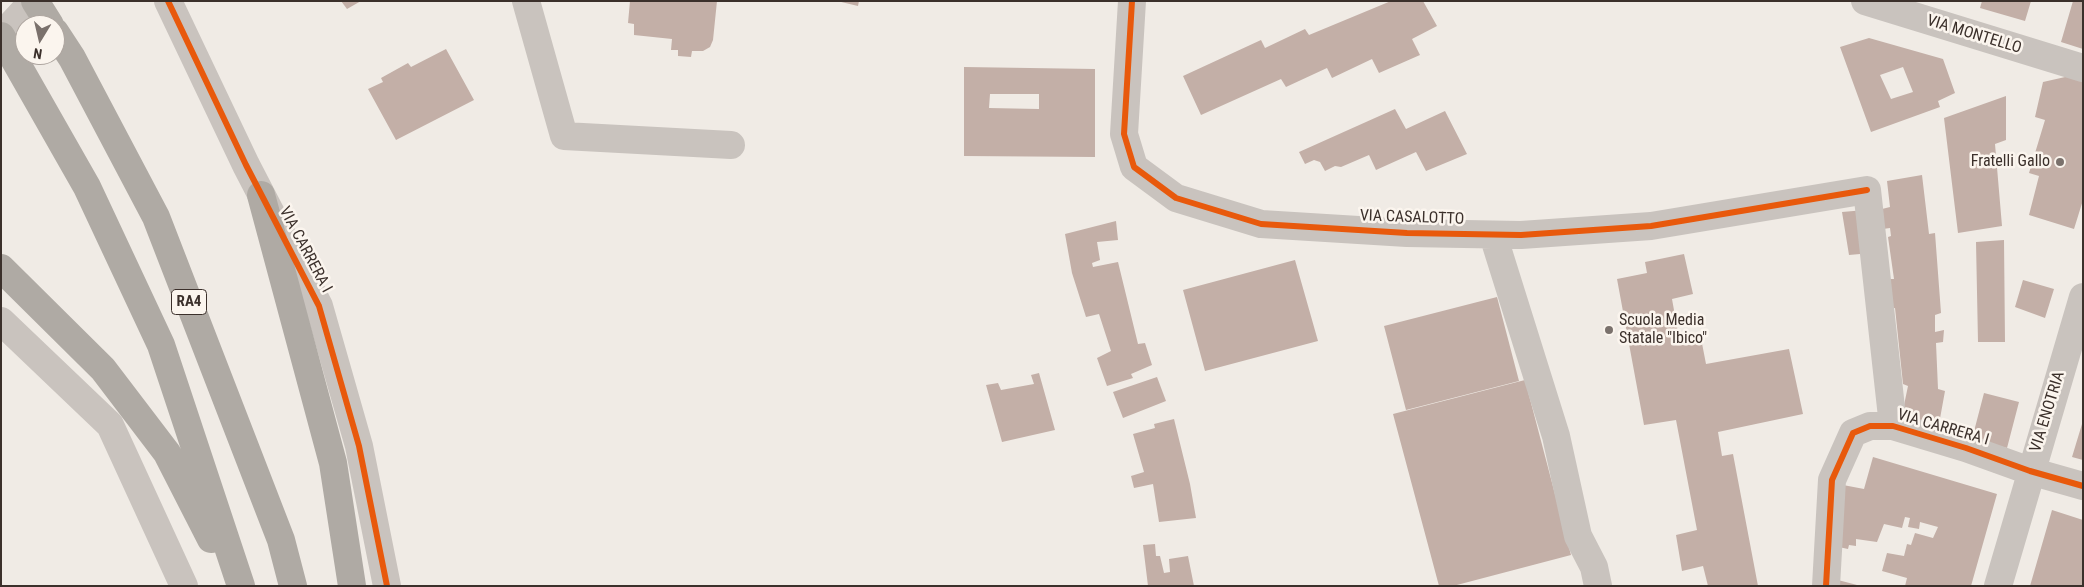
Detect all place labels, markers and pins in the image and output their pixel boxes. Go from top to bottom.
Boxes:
place label: Fratelli Gallo [1971,152,2050,172]
marker: Fratelli Gallo [2054,156,2066,168]
place label: Scuola Media Statale "Ibico" [1619,311,1707,349]
marker: Scuola Media Statale "Ibico" [1603,324,1615,336]

